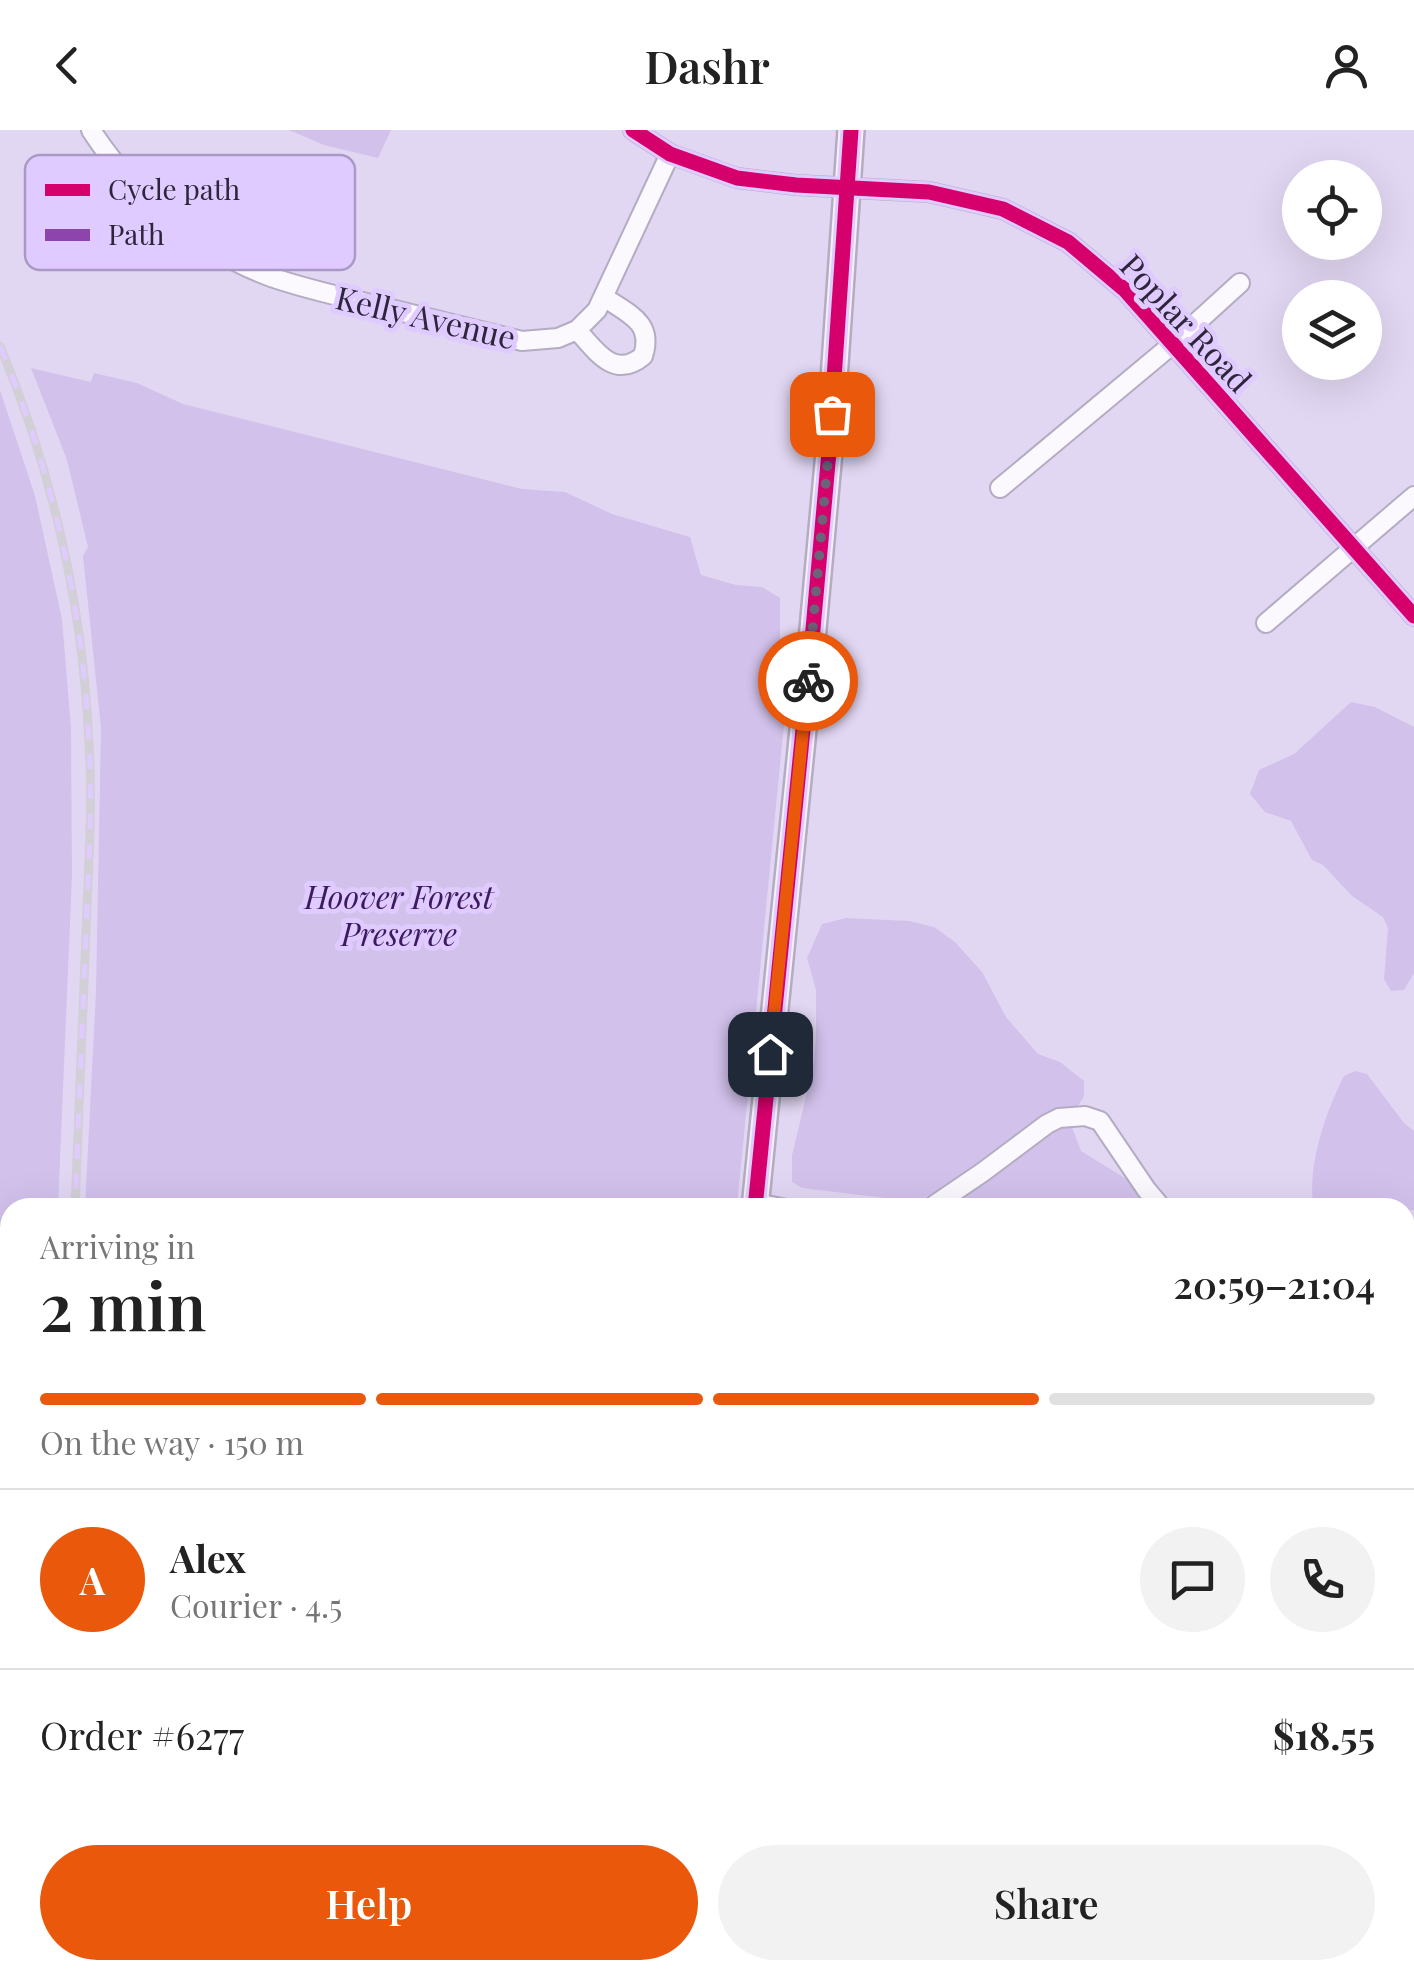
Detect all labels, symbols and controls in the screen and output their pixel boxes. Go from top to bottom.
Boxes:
text: Dashr [644,35,770,95]
icon: back [40,38,95,93]
icon: person [1319,38,1374,93]
legend [25,155,355,270]
map controls [1282,160,1382,380]
button: locate [1282,160,1382,260]
text: Cycle path [108,170,241,207]
text: Path [108,215,165,252]
street label: Poplar Road [1112,244,1262,400]
street label: Kelly Avenue [332,274,520,358]
button: layers [1282,280,1382,380]
pin [790,372,875,457]
icon: bag [805,387,860,442]
courier [758,631,858,731]
icon: bike [781,654,836,709]
park label: Hoover Forest Preserve [302,874,495,954]
pin [728,1012,813,1097]
icon: home [743,1027,798,1082]
text: Arriving in [40,1224,195,1267]
text: 20:59–21:04 [1174,1258,1375,1309]
text: 2 min [40,1261,206,1347]
text: On the way · 150 m [40,1420,304,1463]
button: chat [1140,1527,1245,1632]
button: phone [1270,1527,1375,1632]
text: Alex [170,1532,246,1583]
text: A [80,1554,105,1605]
text: Courier · 4.5 [170,1583,342,1626]
text: Order #6277 [40,1709,244,1760]
text: $18.55 [1273,1709,1375,1760]
button: Help [40,1845,698,1960]
button: Share [718,1845,1375,1960]

